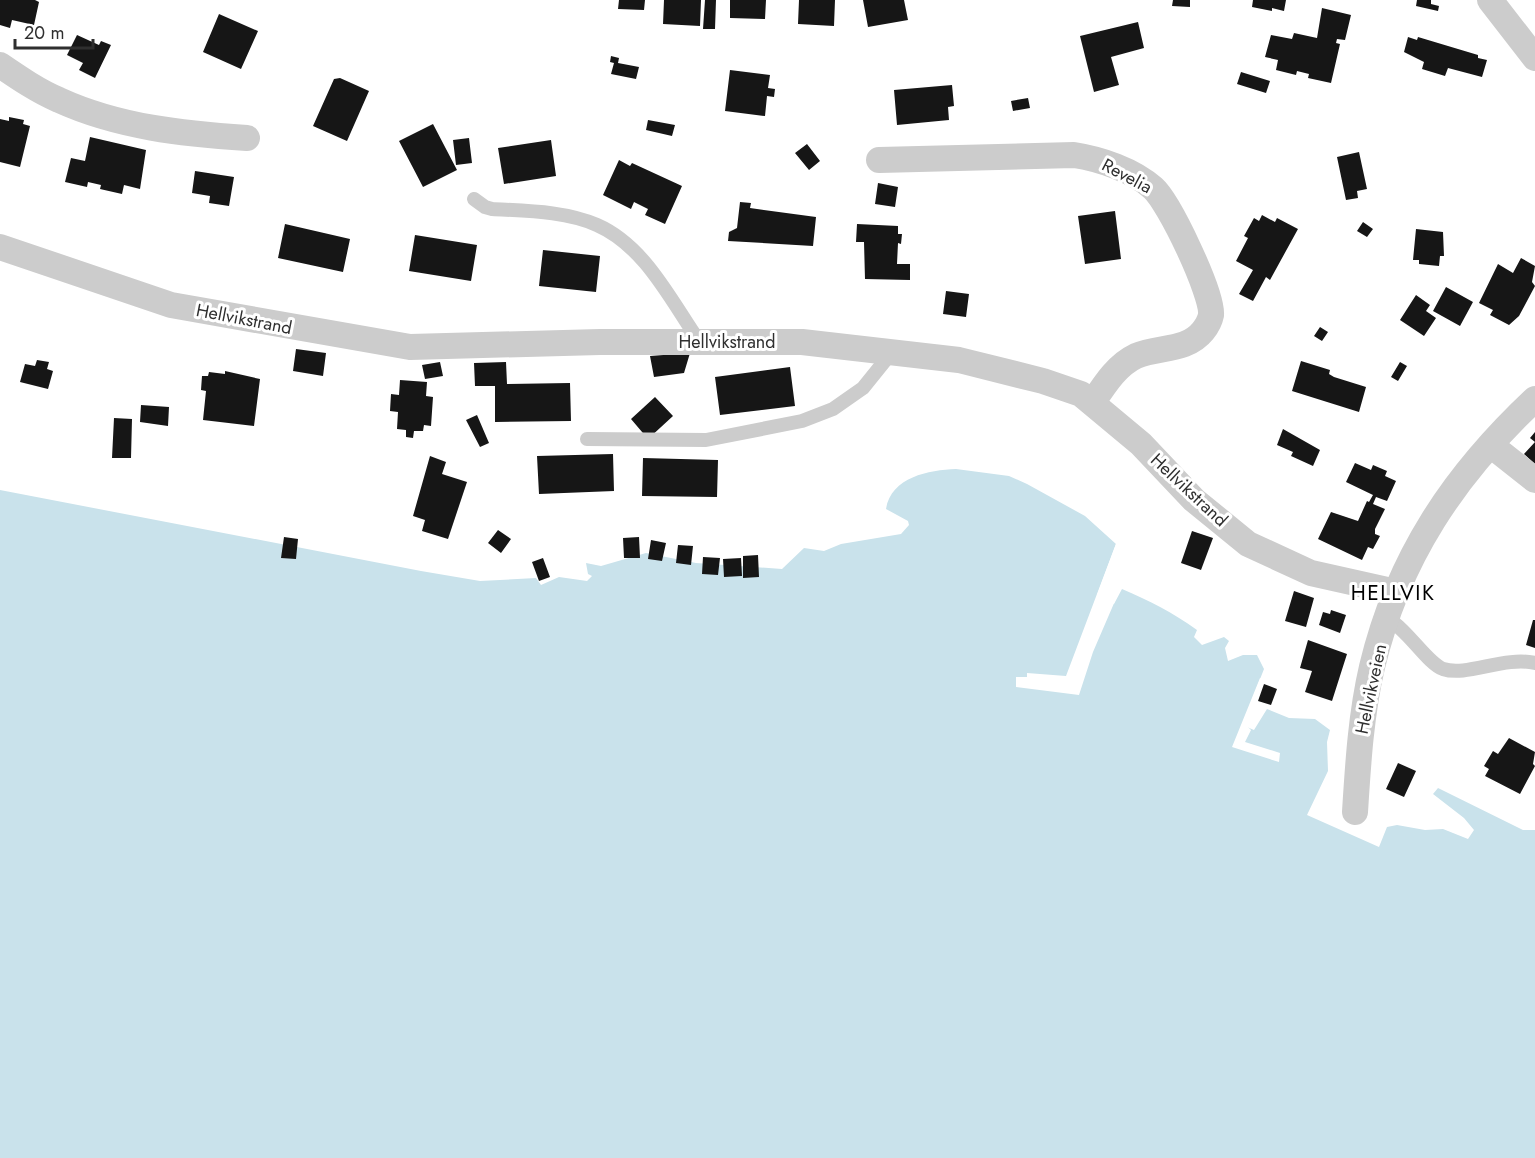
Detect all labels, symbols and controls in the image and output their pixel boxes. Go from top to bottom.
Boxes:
scale bar [15,12,93,50]
text: 20 m [24,20,64,46]
street label: Revelia [1097,152,1157,200]
street label: Hellvikstrand [194,297,294,341]
street label: Hellvikstrand [678,329,776,355]
street label: Hellvikstrand [1145,447,1233,533]
district label: HELLVIK [1351,578,1435,608]
street label: Hellvikveien [1349,642,1393,736]

